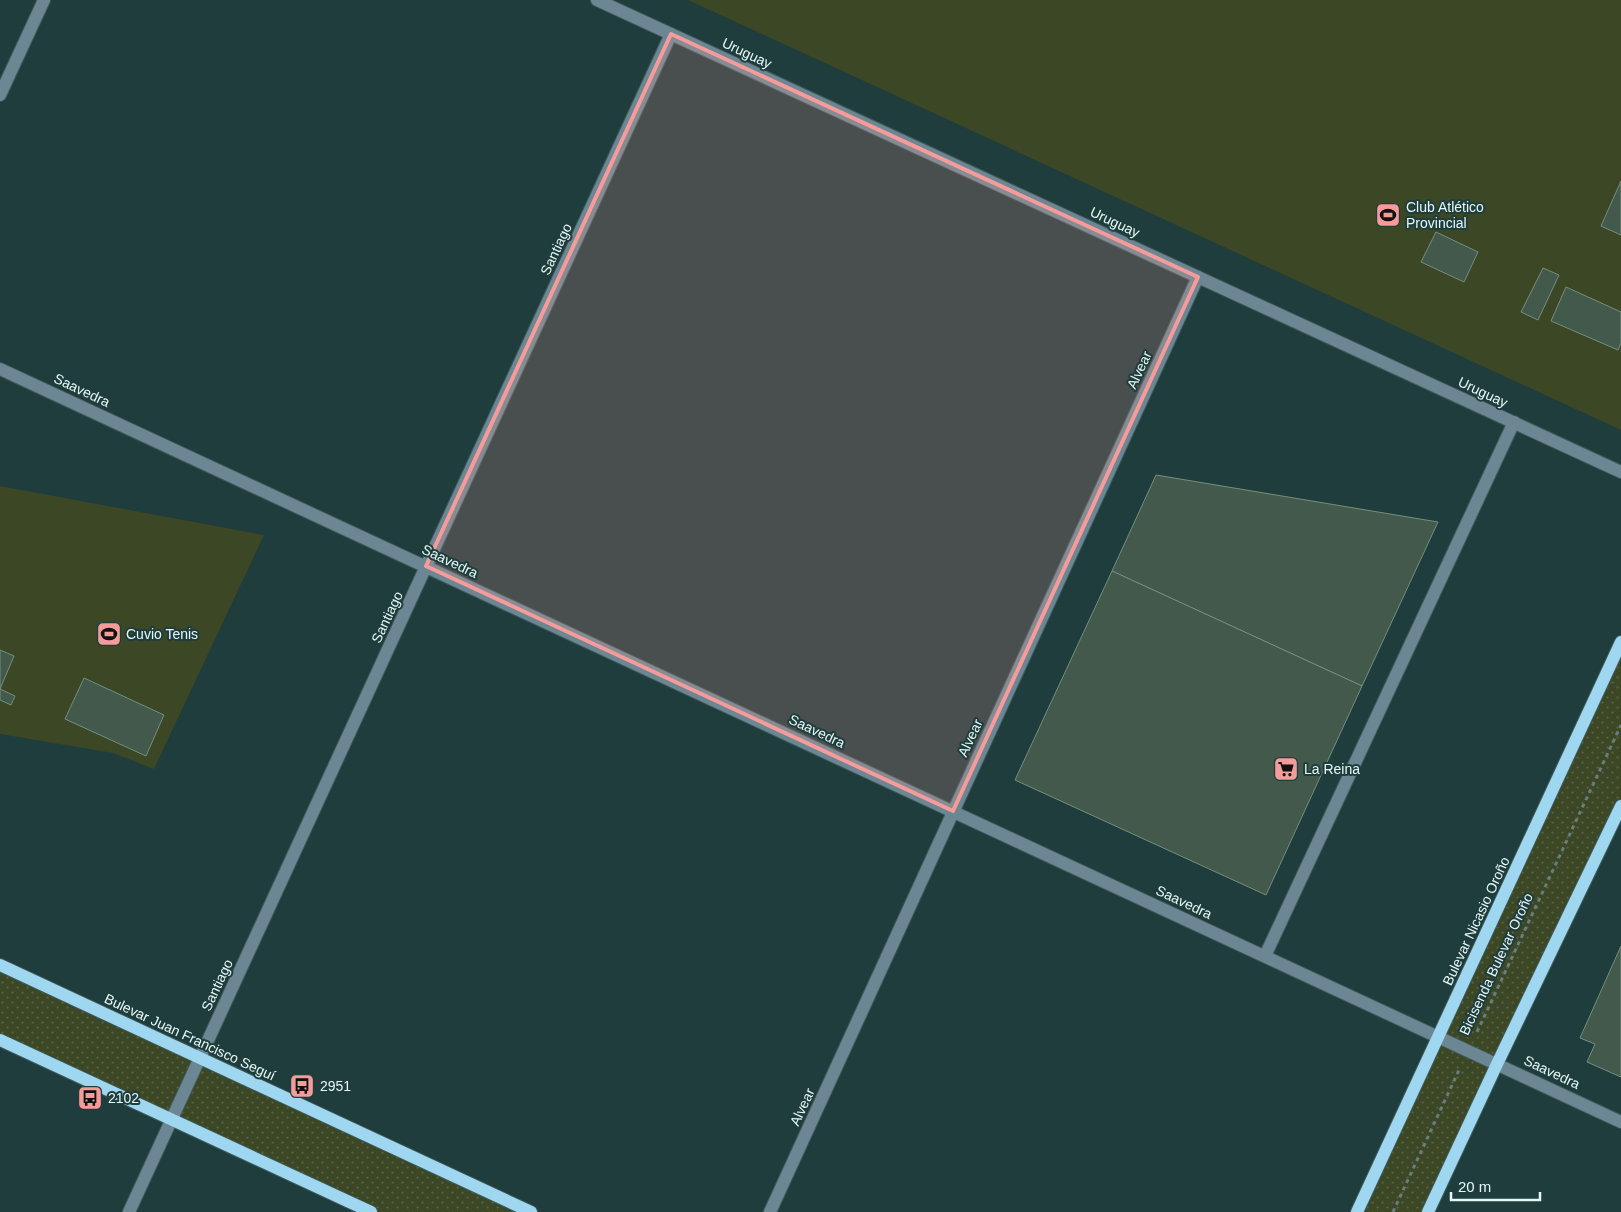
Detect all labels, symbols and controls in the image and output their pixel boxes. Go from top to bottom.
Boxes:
street label: Uruguay [720,35,774,71]
place label: Club Atlético Provincial [1406,199,1484,231]
sports icon: Club Atlético Provincial [1375,202,1401,228]
street label: Uruguay [1088,204,1142,240]
street label: Santiago [537,220,575,277]
street label: Alvear [1123,348,1155,391]
street label: Saavedra [51,370,113,410]
street label: Uruguay [1456,374,1510,410]
street label: Saavedra [419,541,481,581]
street label: Santiago [368,588,406,645]
sports icon: Cuvio Tenis [96,621,122,647]
place label: Cuvio Tenis [126,626,198,642]
street label: Saavedra [786,711,848,751]
street label: Alvear [954,716,986,759]
supermarket icon: La Reina [1273,756,1299,782]
place label: La Reina [1304,761,1360,777]
street label: Bulevar Nicasio Oroño [1439,854,1513,988]
street label: Saavedra [1153,882,1215,922]
street label: Bicisenda Bulevar Oroño [1456,890,1536,1038]
street label: Santiago [198,956,236,1013]
street label: Bulevar Juan Francisco Seguí [102,990,278,1084]
street label: Saavedra [1521,1052,1583,1092]
bus stop icon: 2951 [289,1073,315,1099]
place label: 2951 [320,1078,351,1094]
bus stop icon: 2102 [77,1085,103,1111]
street label: Alvear [786,1085,818,1128]
place label: 2102 [108,1090,139,1106]
scale bar [1451,1170,1540,1202]
text: 20 m [1458,1178,1491,1195]

